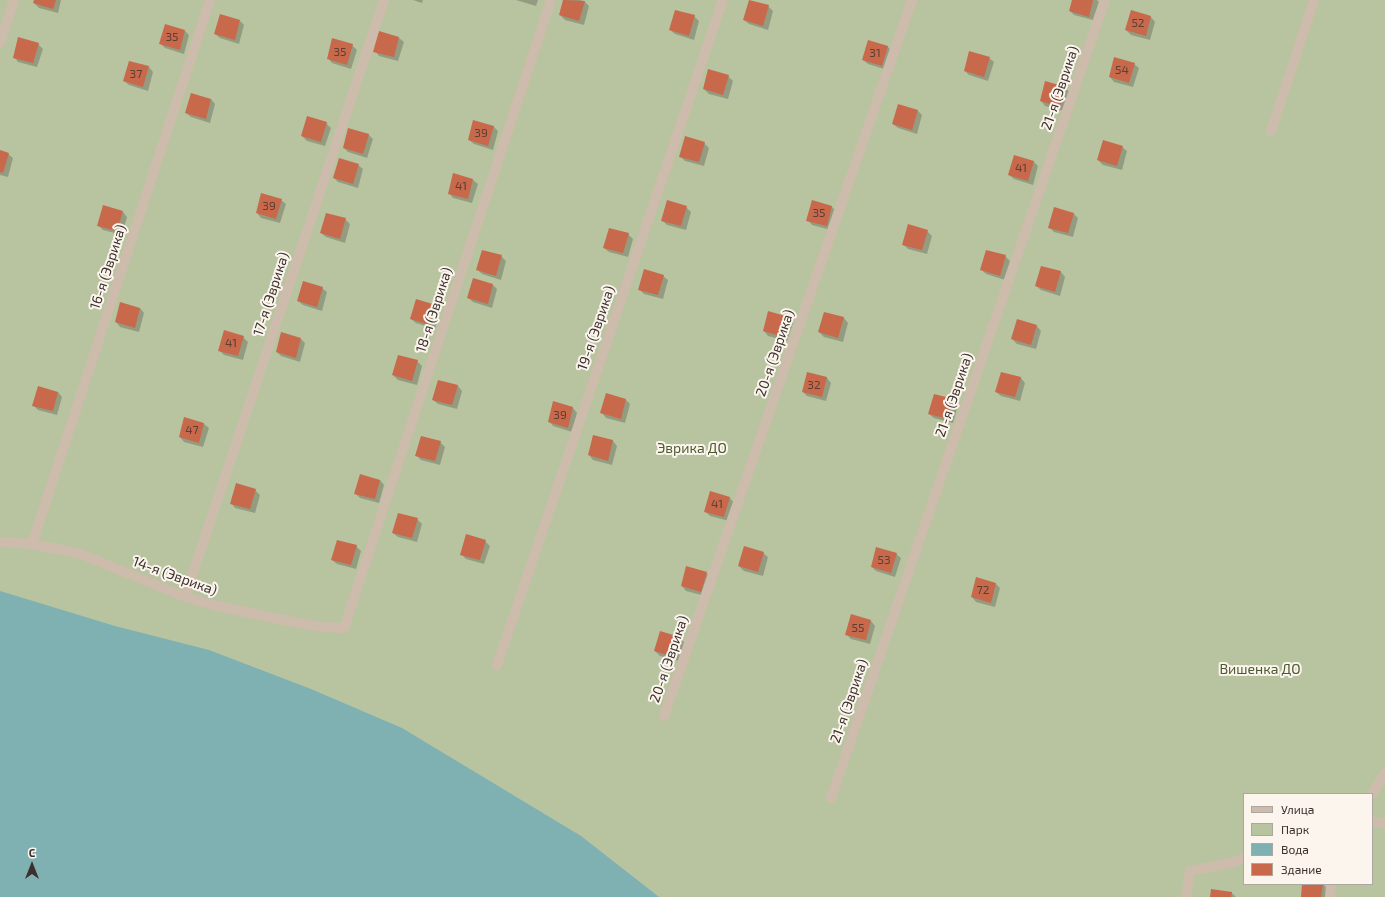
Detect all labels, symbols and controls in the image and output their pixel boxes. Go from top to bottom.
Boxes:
house number: 52 [1131,16,1145,30]
house number: 35 [165,30,179,44]
street label: 21-я (Эврика) [1038,44,1082,132]
house number: 35 [333,45,347,59]
house number: 31 [869,46,881,60]
house number: 54 [1115,63,1129,77]
house number: 37 [130,67,142,81]
house number: 39 [474,126,488,140]
house number: 41 [1015,161,1027,175]
house number: 41 [455,179,467,193]
house number: 39 [262,199,276,213]
house number: 35 [812,206,826,220]
street label: 16-я (Эврика) [86,223,130,311]
street label: 17-я (Эврика) [250,250,292,338]
street label: 18-я (Эврика) [412,265,456,355]
street label: 19-я (Эврика) [574,284,618,372]
street label: 20-я (Эврика) [752,307,798,399]
house number: 41 [225,336,237,350]
street label: 21-я (Эврика) [932,351,976,439]
house number: 32 [807,378,821,392]
house number: 39 [553,408,567,422]
house number: 47 [185,423,199,437]
park label: Эврика ДО [657,440,727,456]
house number: 41 [711,497,723,511]
street label: 14-я (Эврика) [130,553,220,599]
house number: 53 [877,553,891,567]
house number: 72 [977,583,989,597]
street label: 20-я (Эврика) [646,613,692,705]
house number: 55 [852,621,864,635]
street label: 21-я (Эврика) [827,657,871,745]
park label: Вишенка ДО [1219,661,1301,677]
legend [1243,793,1373,885]
text: Улица [1281,802,1314,816]
text: Парк [1281,822,1309,836]
text: Вода [1281,842,1309,856]
north arrow [12,845,52,885]
text: С [29,846,35,859]
text: Здание [1281,862,1322,876]

